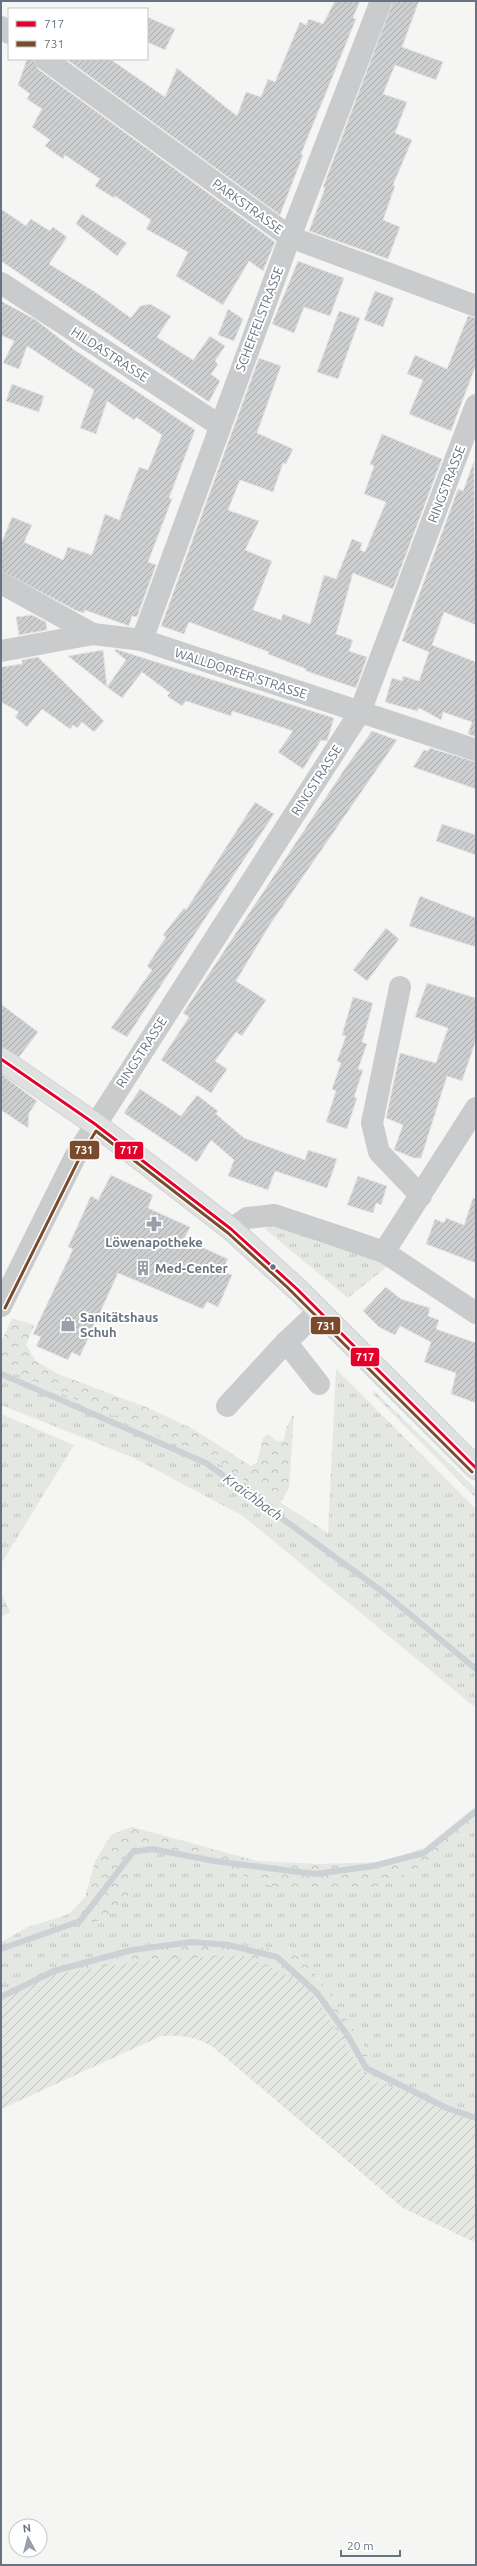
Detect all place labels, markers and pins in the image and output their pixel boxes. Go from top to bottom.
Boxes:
pharmacy icon: Löwenapotheke [145,1215,163,1233]
place label: Löwenapotheke [105,1235,203,1249]
building icon: Med-Center [134,1259,152,1277]
place label: Med-Center [155,1261,228,1275]
unlabelled marker [268,1262,278,1272]
place label: Sanitätshaus Schuh [80,1310,158,1339]
shop icon: Sanitätshaus Schuh [59,1315,77,1333]

